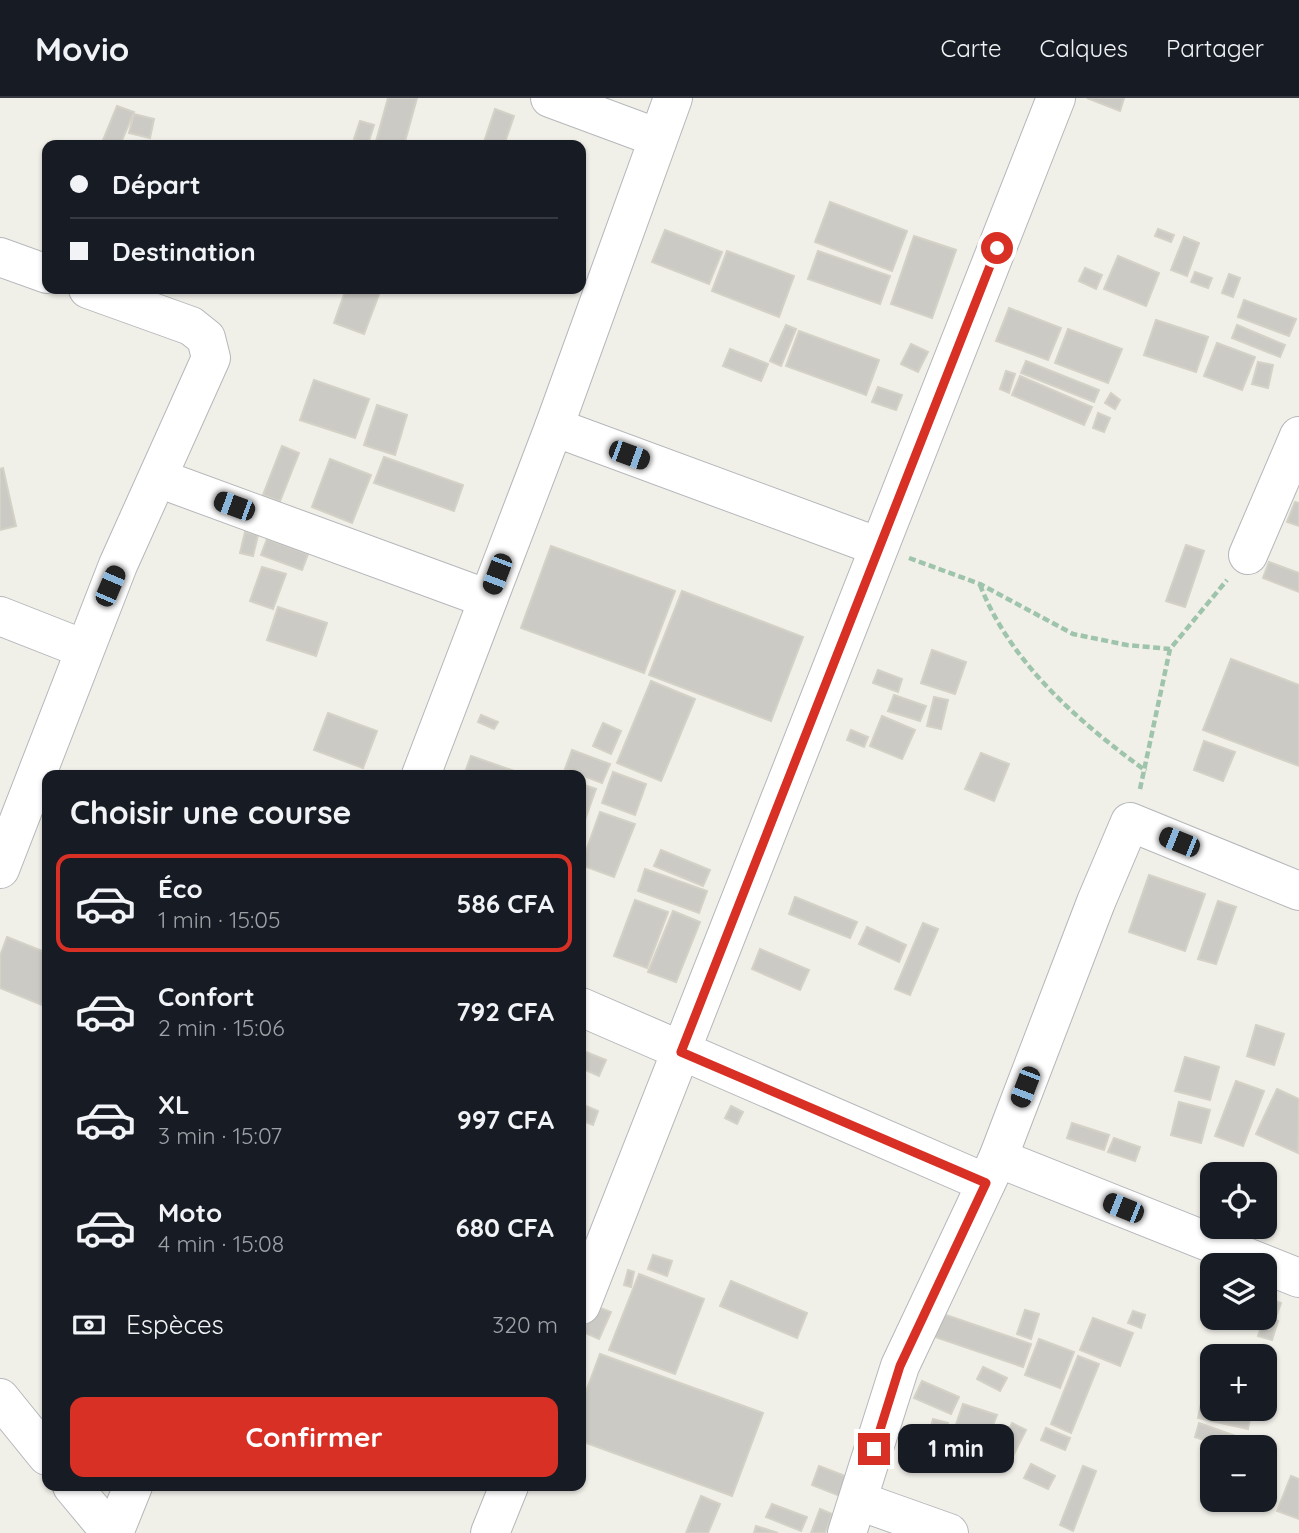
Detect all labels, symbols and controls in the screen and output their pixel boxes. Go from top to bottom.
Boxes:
text: Movio [35,28,129,69]
text: Carte [940,33,1002,63]
text: Calques [1040,33,1128,63]
text: Partager [1166,33,1264,63]
text: Départ [112,168,201,201]
route start [981,232,1013,264]
text: Destination [112,235,256,268]
car [606,438,653,472]
car [211,489,258,523]
car [480,551,515,597]
car [93,563,128,609]
text: Choisir une course [70,792,351,832]
car [1156,824,1203,860]
icon: car [74,872,137,935]
text: Éco [158,872,203,905]
text: 586 CFA [456,887,554,920]
text: 1 min · 15:05 [158,905,281,934]
icon: car [74,980,137,1043]
text: Confort [158,980,255,1013]
text: 792 CFA [456,995,554,1028]
text: 2 min · 15:06 [158,1013,285,1042]
car [1008,1064,1043,1110]
icon: car [74,1088,137,1151]
text: XL [158,1088,190,1121]
text: 997 CFA [457,1103,554,1136]
text: 3 min · 15:07 [158,1121,282,1150]
map controls [1200,1162,1277,1512]
button: locate [1200,1162,1277,1239]
car [1100,1190,1147,1226]
icon: car [74,1196,137,1259]
text: Moto [158,1196,222,1229]
text: 680 CFA [455,1211,554,1244]
text: 4 min · 15:08 [158,1229,284,1258]
button: layers [1200,1253,1277,1330]
icon: cash [70,1306,108,1344]
text: Espèces [126,1308,224,1341]
text: 320 m [492,1310,558,1339]
button: + [1200,1344,1277,1421]
button: Confirmer [70,1397,558,1477]
callout: 1 min [898,1424,1014,1474]
route end [858,1433,890,1465]
text: 1 min [928,1434,984,1463]
button: − [1200,1435,1277,1512]

